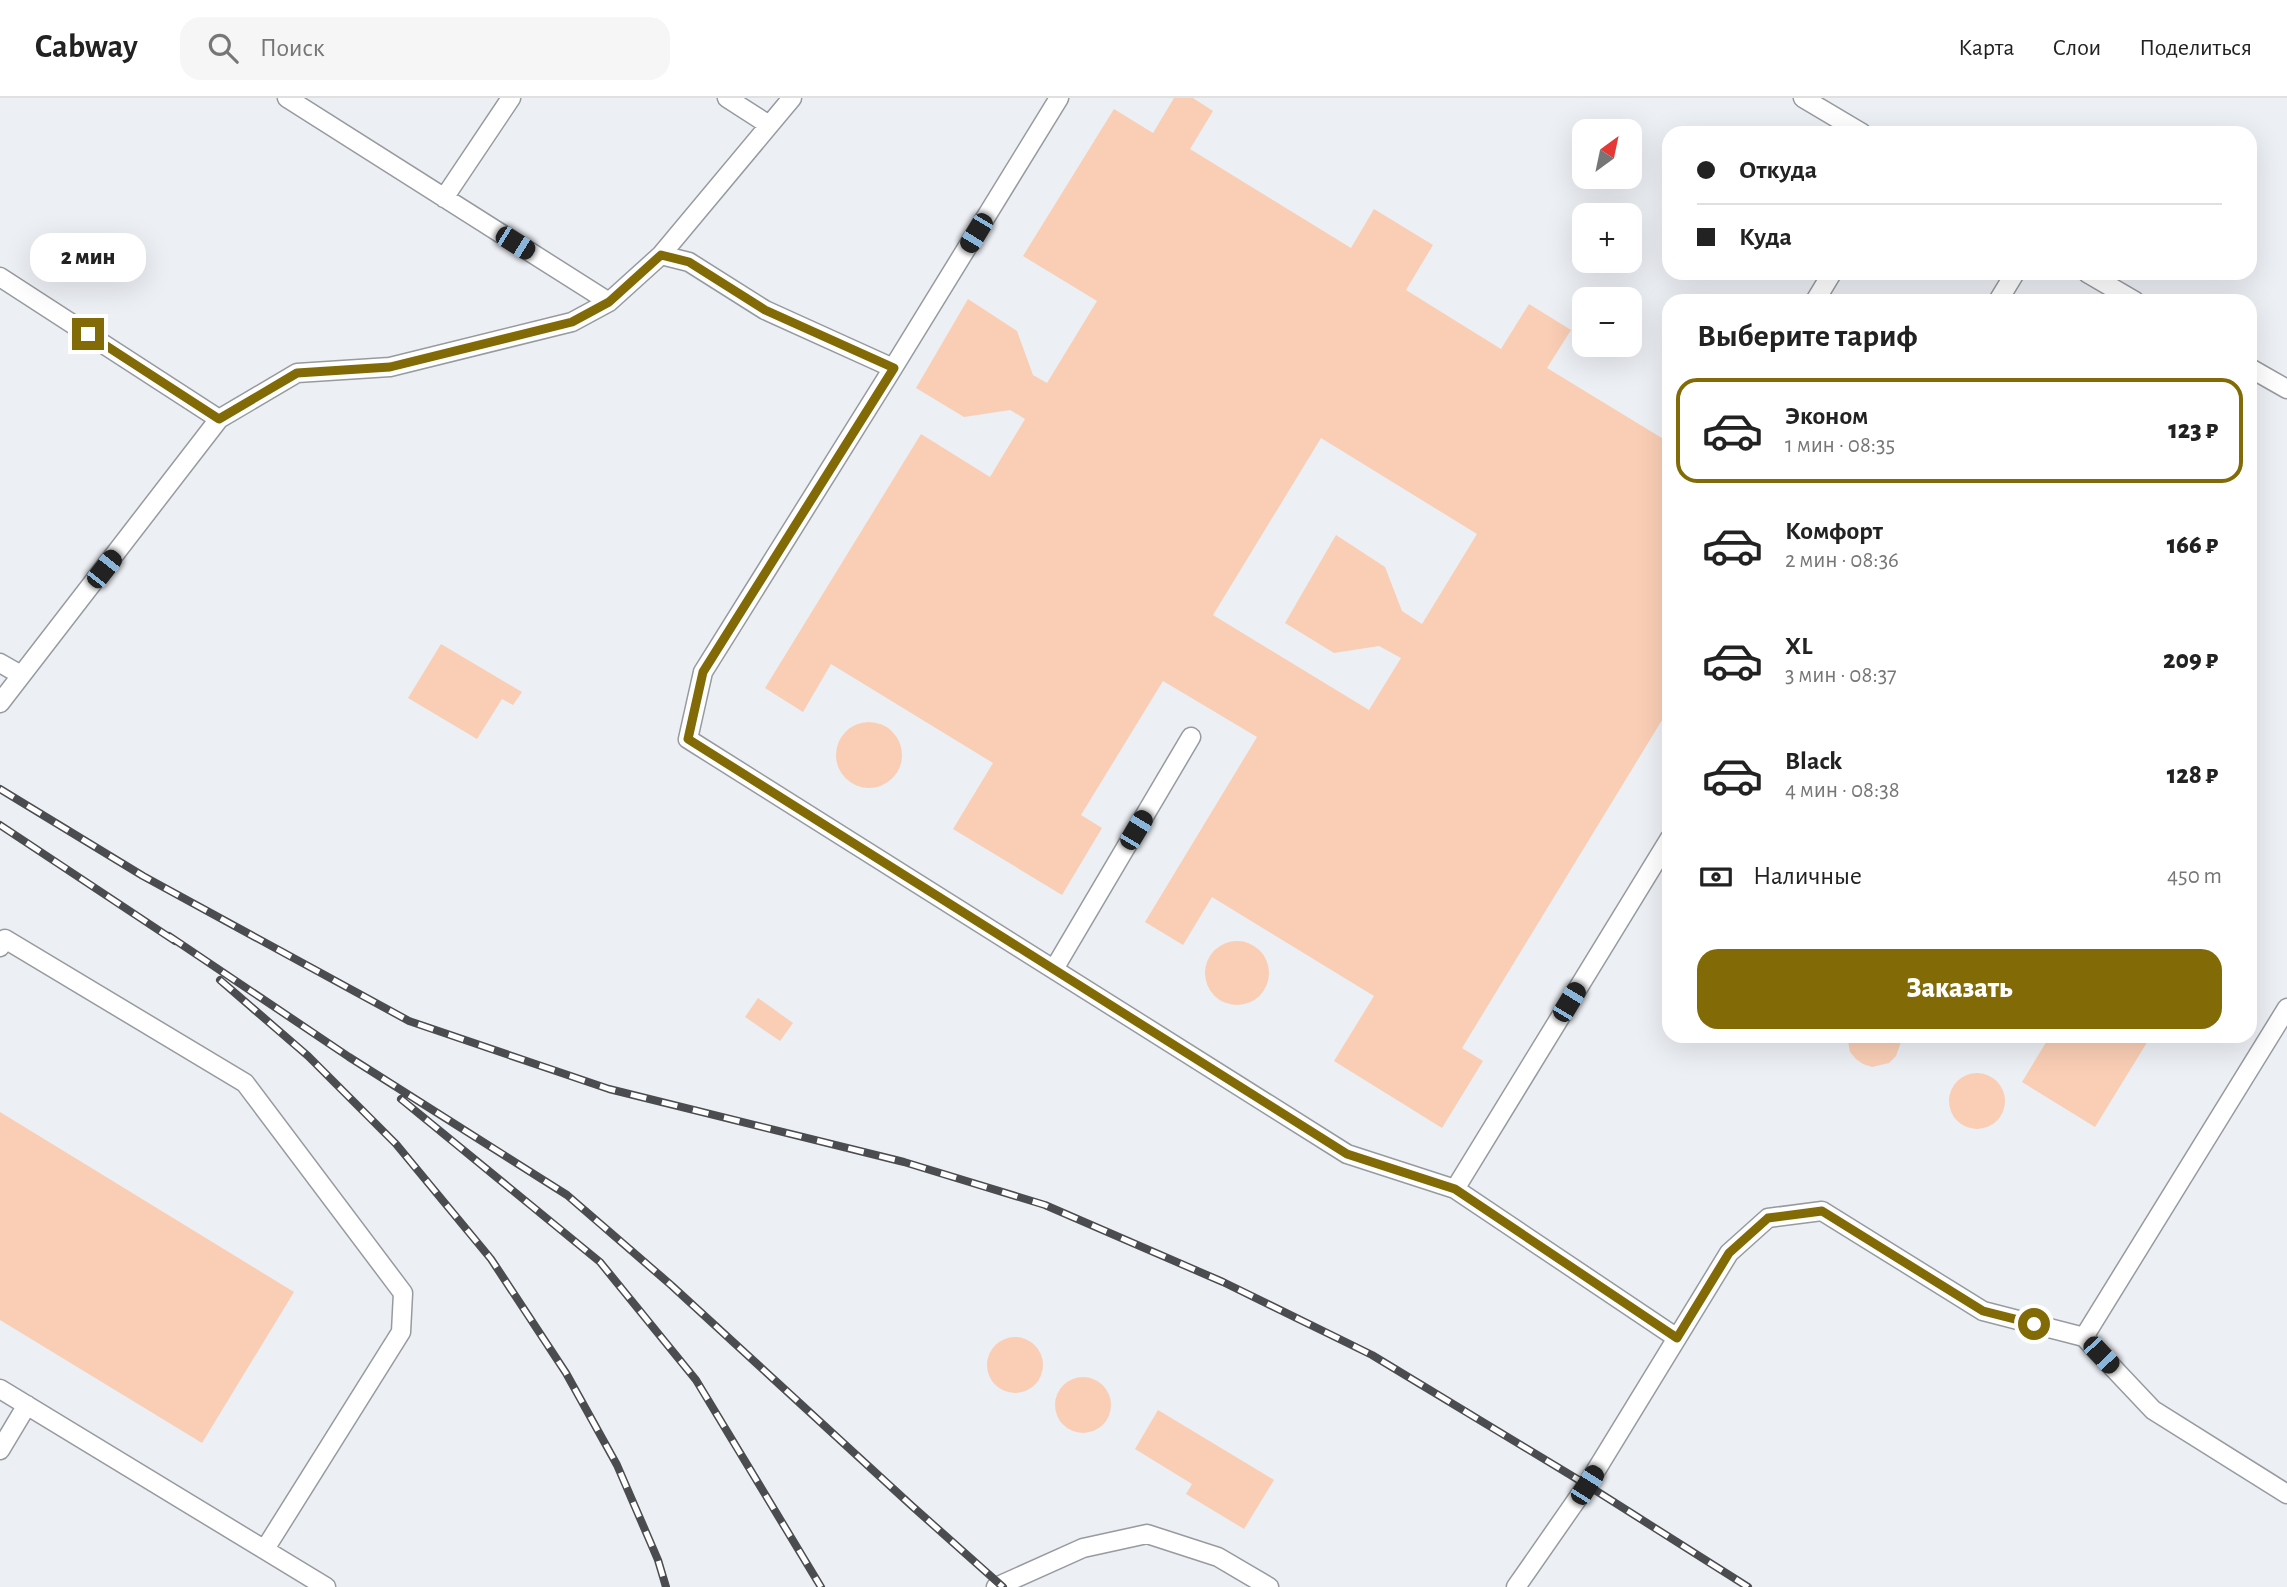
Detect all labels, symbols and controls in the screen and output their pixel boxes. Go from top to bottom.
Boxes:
search box [180,17,670,80]
icon: search [204,29,242,67]
text: Cabway [35,31,138,64]
text: Поиск [260,35,325,61]
text: Карта [1958,36,2014,60]
text: Слои [2052,36,2101,60]
text: Поделиться [2139,36,2252,60]
north arrow [1572,119,1642,189]
map controls [1572,119,1642,357]
text: Откуда [1739,157,1817,183]
button: + [1572,203,1642,273]
car [957,210,996,256]
car [492,223,539,263]
text: Куда [1739,224,1792,250]
callout: 2 мин [30,232,146,282]
text: 2 мин [61,246,115,269]
button: − [1572,287,1642,357]
route end [72,318,104,350]
text: Выберите тариф [1697,320,1918,352]
icon: car [1701,399,1764,462]
text: Эконом [1785,403,1868,429]
text: 123 ₽ [2168,417,2218,443]
text: 1 мин · 08:35 [1785,434,1895,457]
icon: car [1701,514,1764,577]
text: Комфорт [1785,518,1883,544]
text: 166 ₽ [2167,532,2218,558]
car [83,546,126,592]
text: 2 мин · 08:36 [1785,549,1899,572]
icon: car [1701,629,1764,692]
text: XL [1785,633,1812,659]
text: 209 ₽ [2163,647,2218,673]
text: 3 мин · 08:37 [1785,664,1897,687]
icon: car [1701,744,1764,807]
text: Black [1785,748,1842,774]
text: 128 ₽ [2167,762,2218,788]
text: 4 мин · 08:38 [1785,779,1900,802]
car [1117,807,1156,853]
icon: cash [1697,858,1735,896]
text: Наличные [1753,863,1862,889]
text: 450 m [2167,865,2222,888]
button: Заказать [1697,949,2222,1029]
car [1550,979,1589,1025]
route start [2018,1308,2050,1340]
car [2079,1332,2124,1378]
car [1567,1462,1608,1508]

